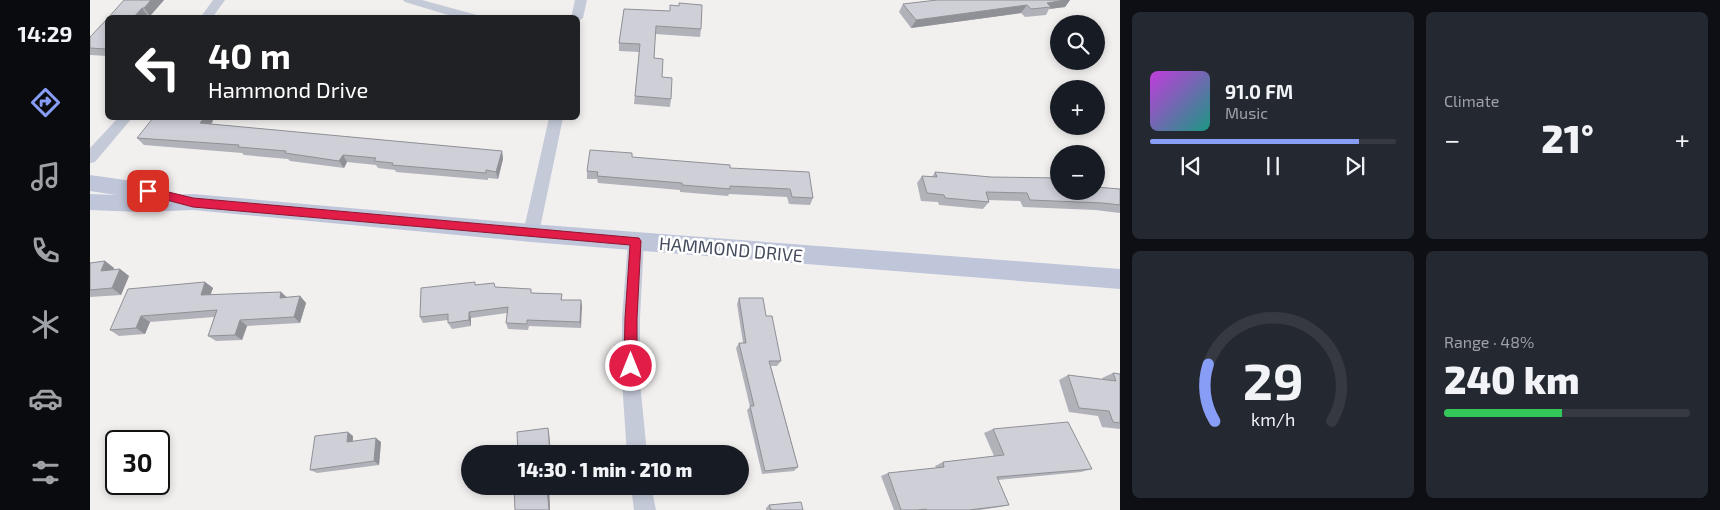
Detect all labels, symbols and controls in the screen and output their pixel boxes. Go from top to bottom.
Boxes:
map controls [1050,15,1105,200]
button: search [1050,15,1105,70]
text: 14:29 [18,20,72,46]
text: 40 m [208,34,291,76]
icon: left [125,35,190,100]
text: Hammond Drive [208,76,368,102]
button: + [1050,80,1105,135]
text: 91.0 FM [1225,80,1293,103]
icon: directions [28,85,63,120]
text: Climate [1444,91,1499,110]
text: Music [1225,103,1268,122]
text: 21° [1541,115,1594,161]
text: − [1444,122,1460,156]
text: + [1675,122,1690,156]
button: − [1050,145,1105,200]
icon: previous [1177,152,1205,180]
icon: pause [1259,152,1287,180]
icon: next [1341,152,1369,180]
icon: music [28,159,63,194]
pin [127,170,169,212]
icon: arrive [134,177,162,205]
street label: HAMMOND DRIVE [658,232,804,266]
icon: phone [28,233,63,268]
icon: climate [28,307,63,342]
text: Range · 48% [1444,332,1534,351]
position arrow [604,339,656,391]
text: 29 [1243,348,1303,410]
text: 240 km [1444,356,1580,402]
icon: car [28,381,63,416]
text: km/h [1251,408,1295,430]
speed limit sign: 30 [105,430,170,495]
icon: filters [28,455,63,490]
text: 14:30 · 1 min · 210 m [518,458,692,481]

